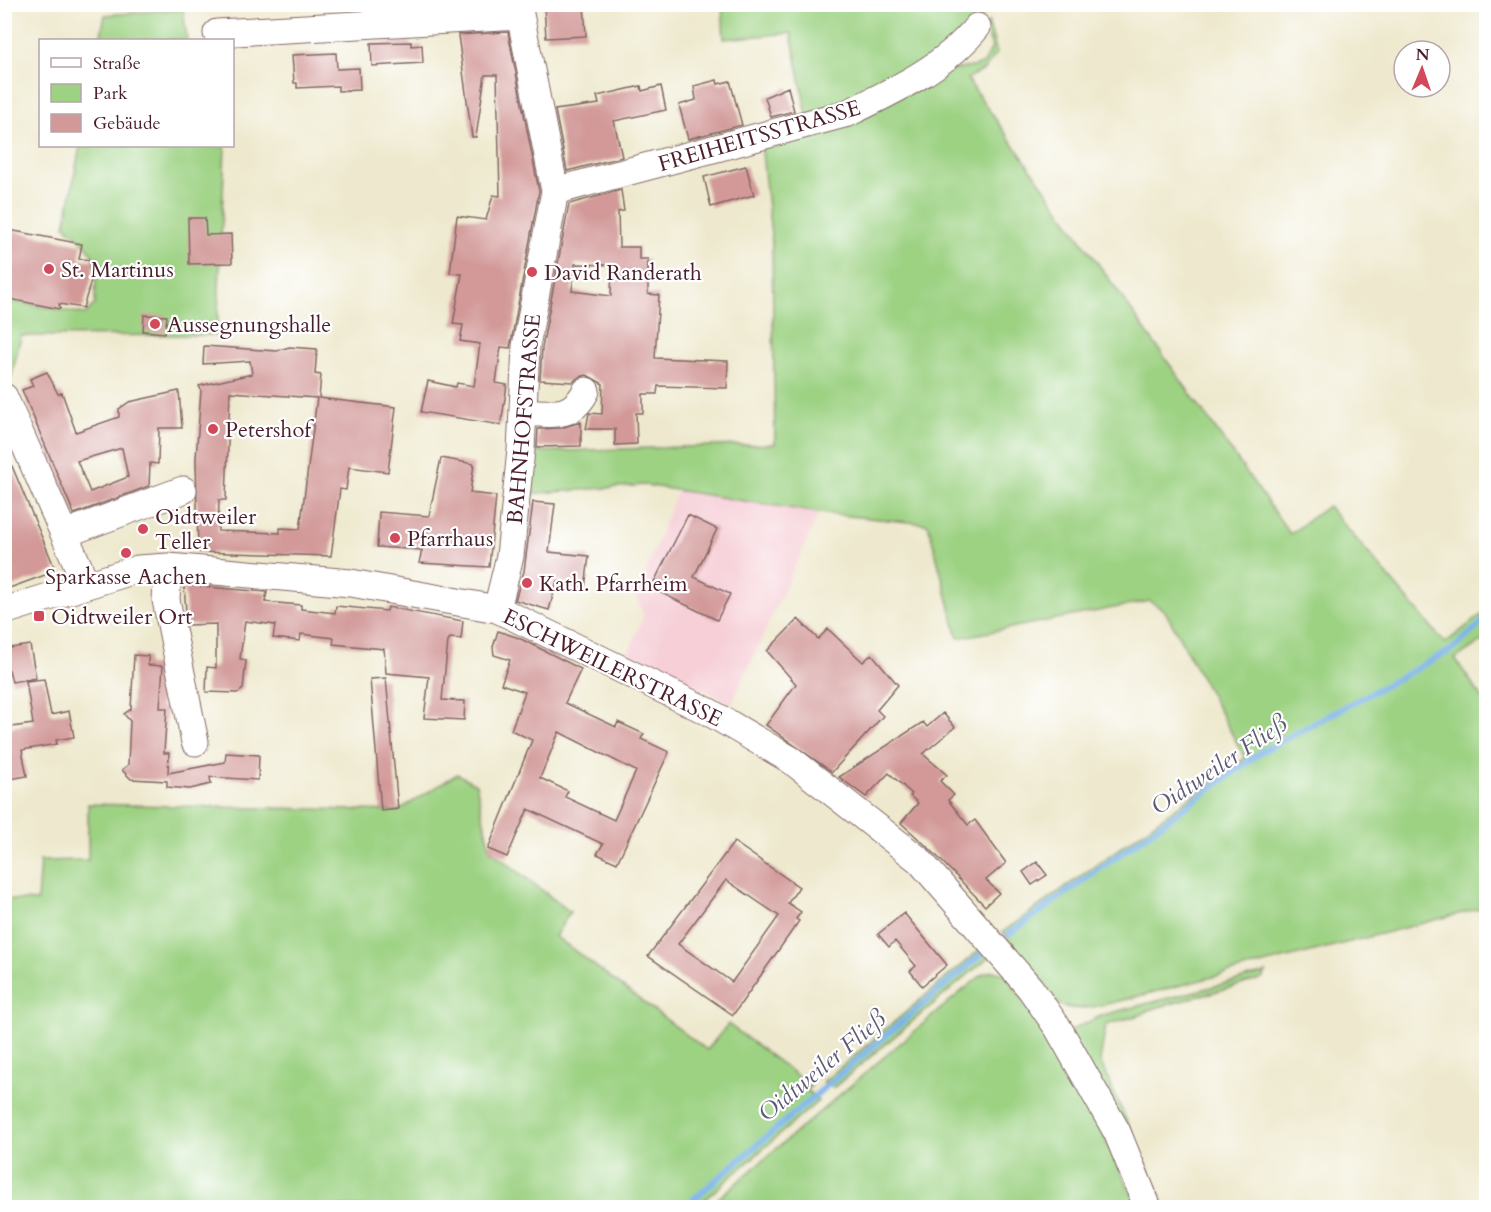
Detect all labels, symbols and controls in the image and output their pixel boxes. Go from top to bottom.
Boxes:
legend [39,39,234,147]
north arrow [1392,39,1452,99]
text: N [1415,44,1430,66]
text: Straße [93,51,141,76]
text: Park [93,81,128,106]
street label: FREIHEITSSTRASSE [655,93,864,179]
text: Gebäude [93,111,161,136]
place label: St. Martinus [61,255,174,285]
place label: David Randerath [544,258,702,288]
marker: St. Martinus [42,262,56,276]
marker: David Randerath [525,265,539,279]
place label: Aussegnungshalle [167,310,331,340]
street label: BAHNHOFSTRASSE [500,312,548,526]
marker: Aussegnungshalle [148,317,162,331]
place label: Petershof [225,415,314,445]
marker: Petershof [206,422,220,436]
place label: Oidtweiler Teller [155,502,257,557]
marker: Oidtweiler Teller [136,522,150,536]
place label: Pfarrhaus [407,524,493,554]
marker: Pfarrhaus [388,531,402,545]
marker: Sparkasse Aachen [119,546,133,560]
place label: Sparkasse Aachen [45,562,207,592]
place label: Kath. Pfarrheim [539,569,688,599]
marker: Kath. Pfarrheim [520,576,534,590]
place label: Oidtweiler Ort [51,602,192,632]
street label: ESCHWEILERSTRASSE [498,602,727,734]
marker: Oidtweiler Ort [32,609,46,623]
water label: Oidtweiler Fließ [1145,707,1295,823]
water label: Oidtweiler Fließ [751,1002,894,1130]

